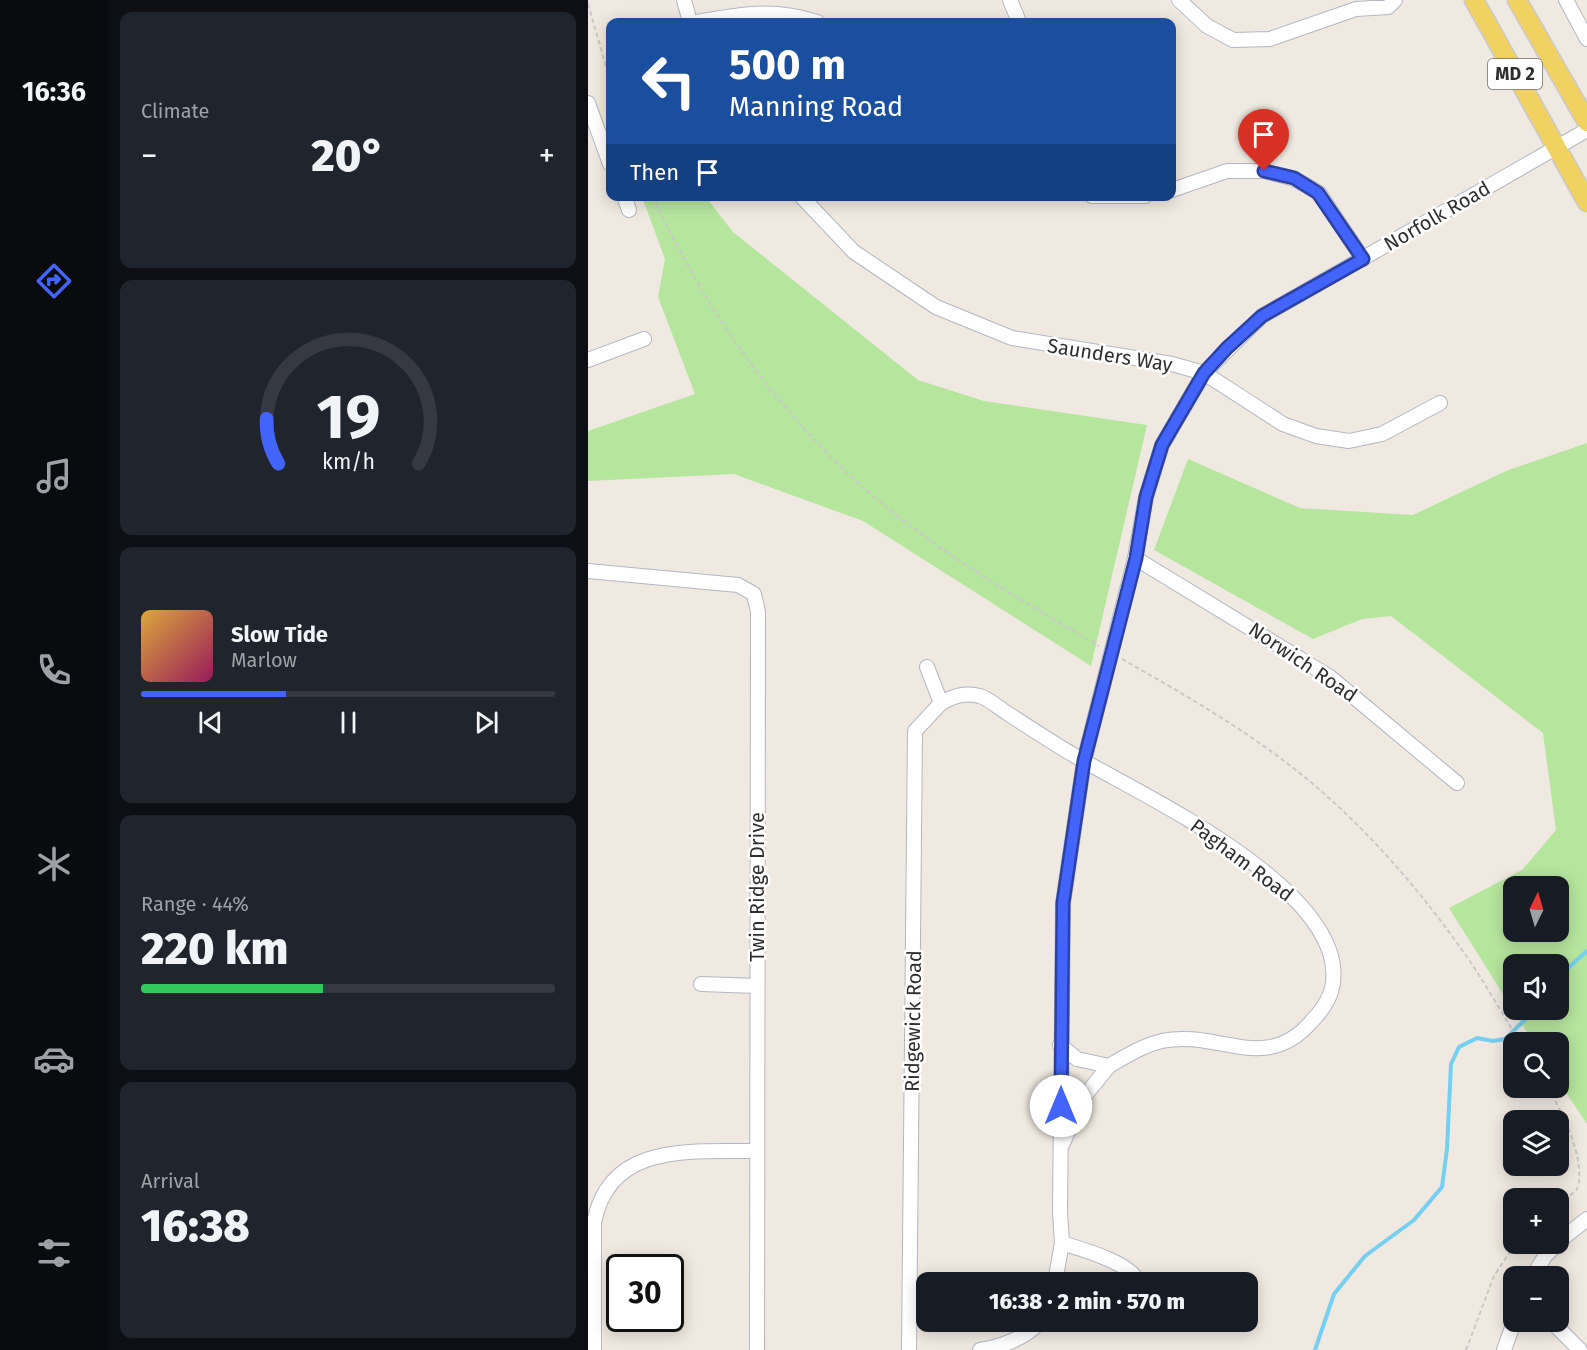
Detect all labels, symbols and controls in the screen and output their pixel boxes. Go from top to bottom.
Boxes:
text: 500 m [729,40,846,90]
icon: left [630,42,708,120]
road number: MD 2 [1488,59,1542,89]
text: 16:36 [22,76,86,108]
text: Manning Road [729,91,903,123]
text: Climate [141,99,209,123]
pin [1238,109,1289,171]
icon: arrive [1247,118,1280,151]
text: 20° [311,129,385,183]
text: − [141,136,158,176]
text: + [539,136,555,176]
icon: arrive [691,156,724,189]
text: Then [630,159,679,186]
street label: Norfolk Road [1380,176,1494,256]
icon: directions [33,260,75,302]
street label: Saunders Way [1046,333,1174,377]
text: 19 [316,381,380,456]
text: km/h [321,450,375,476]
icon: music [33,455,75,497]
street label: Norwich Road [1244,617,1362,707]
text: Slow Tide [231,621,328,648]
text: Marlow [231,648,297,672]
icon: phone [33,649,75,691]
icon: previous [194,706,227,739]
icon: pause [332,706,365,739]
icon: next [470,706,503,739]
street label: Twin Ridge Drive [745,812,769,962]
street label: Pagham Road [1186,813,1298,907]
icon: climate [33,843,75,885]
north arrow [1503,876,1569,942]
map controls [1503,876,1569,1332]
text: Range · 44% [141,892,249,916]
text: 220 km [141,922,288,976]
street label: Ridgewick Road [900,950,926,1092]
button: sound [1503,954,1569,1020]
button: search [1503,1032,1569,1098]
icon: car [33,1038,75,1080]
position arrow [1029,1074,1093,1138]
button: layers [1503,1110,1569,1176]
text: Arrival [141,1169,200,1193]
button: + [1503,1188,1569,1254]
text: 16:38 [141,1199,250,1253]
icon: filters [33,1232,75,1274]
speed limit sign: 30 [606,1254,684,1332]
button: − [1503,1266,1569,1332]
text: 16:38 · 2 min · 570 m [989,1288,1185,1315]

